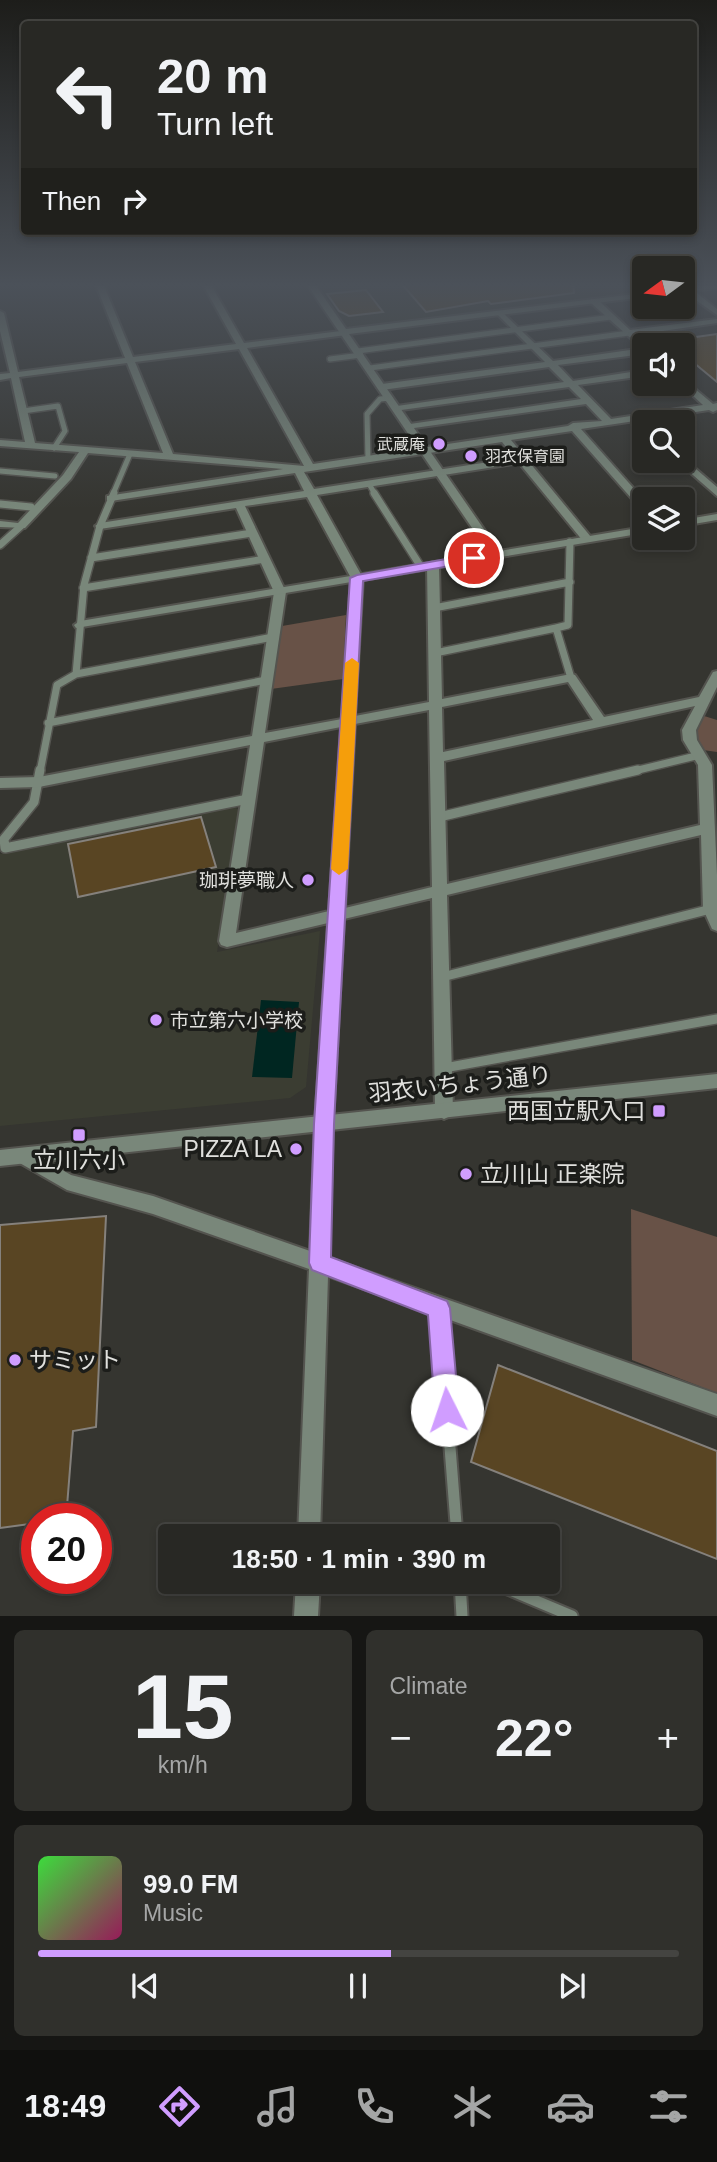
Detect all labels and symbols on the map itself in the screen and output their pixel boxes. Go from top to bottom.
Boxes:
north arrow [632,256,695,318]
place label: 武蔵庵 [377,436,425,453]
marker: 武蔵庵 [431,436,447,452]
marker: 羽衣保育園 [463,448,479,464]
place label: 羽衣保育園 [485,448,565,465]
pin [444,528,504,588]
place label: 珈琲夢職人 [199,870,294,891]
marker: 珈琲夢職人 [300,872,316,888]
place label: 市立第六小学校 [170,1010,303,1031]
marker: 市立第六小学校 [148,1012,164,1028]
street label: 羽衣いちょう通り [367,1061,553,1107]
place label: 西国立駅入口 [507,1098,645,1124]
marker: 西国立駅入口 [651,1103,667,1119]
marker: 立川六小 [71,1127,87,1143]
place label: PIZZA LA [184,1136,283,1162]
marker: PIZZA LA [288,1141,304,1157]
place label: 立川六小 [33,1147,125,1173]
place label: 立川山 正楽院 [480,1161,624,1187]
marker: 立川山 正楽院 [458,1166,474,1182]
place label: サミット [29,1347,121,1373]
marker: サミット [7,1352,23,1368]
position arrow [410,1373,484,1447]
speed limit sign: 20 [21,1503,112,1594]

